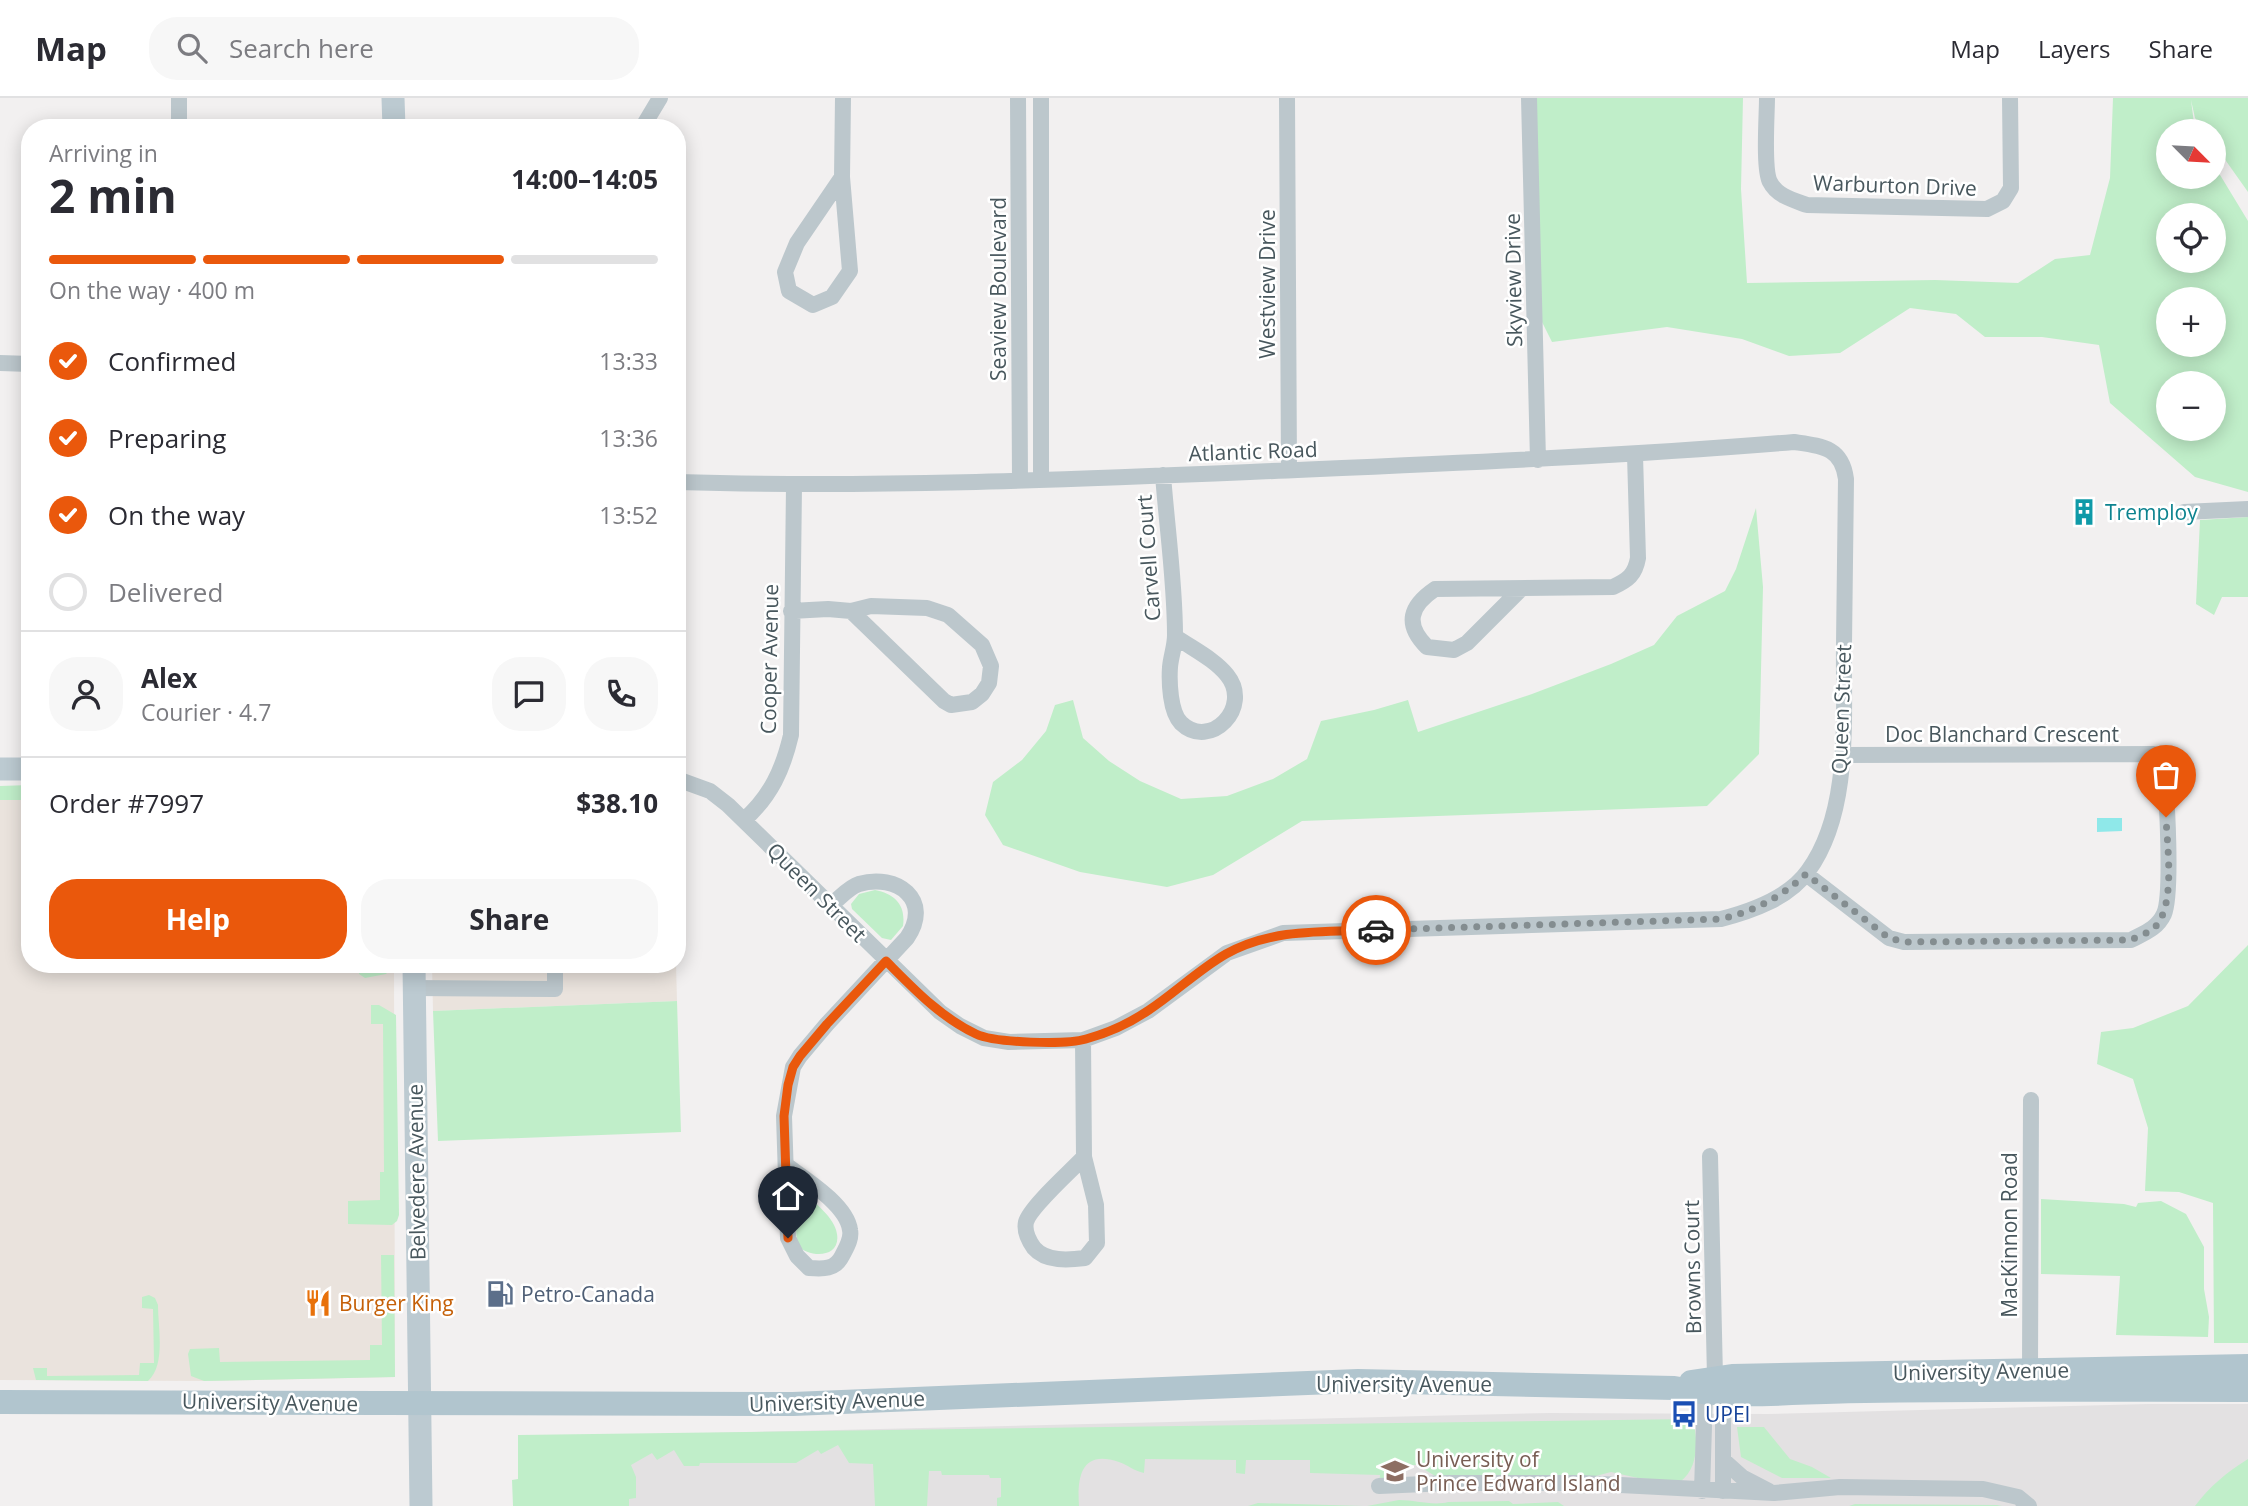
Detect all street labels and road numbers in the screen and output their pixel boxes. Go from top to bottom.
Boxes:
street label: Warburton Drive [1813,168,1977,202]
street label: Seaview Boulevard [984,197,1012,381]
street label: Westview Drive [1253,209,1281,359]
street label: Skyview Drive [1498,213,1528,347]
street label: Atlantic Road [1188,435,1318,467]
street label: Carvell Court [1130,494,1166,622]
street label: Cooper Avenue [754,584,784,734]
street label: Queen Street [1825,644,1857,774]
street label: Doc Blanchard Crescent [1885,720,2119,748]
street label: Queen Street [761,836,873,948]
street label: Belvedere Avenue [400,1084,432,1260]
street label: MacKinnon Road [1995,1152,2023,1318]
street label: Browns Court [1677,1200,1707,1334]
street label: University Avenue [1893,1355,2069,1387]
street label: University Avenue [1316,1370,1492,1398]
street label: University Avenue [748,1384,926,1418]
street label: University Avenue [182,1386,358,1418]

